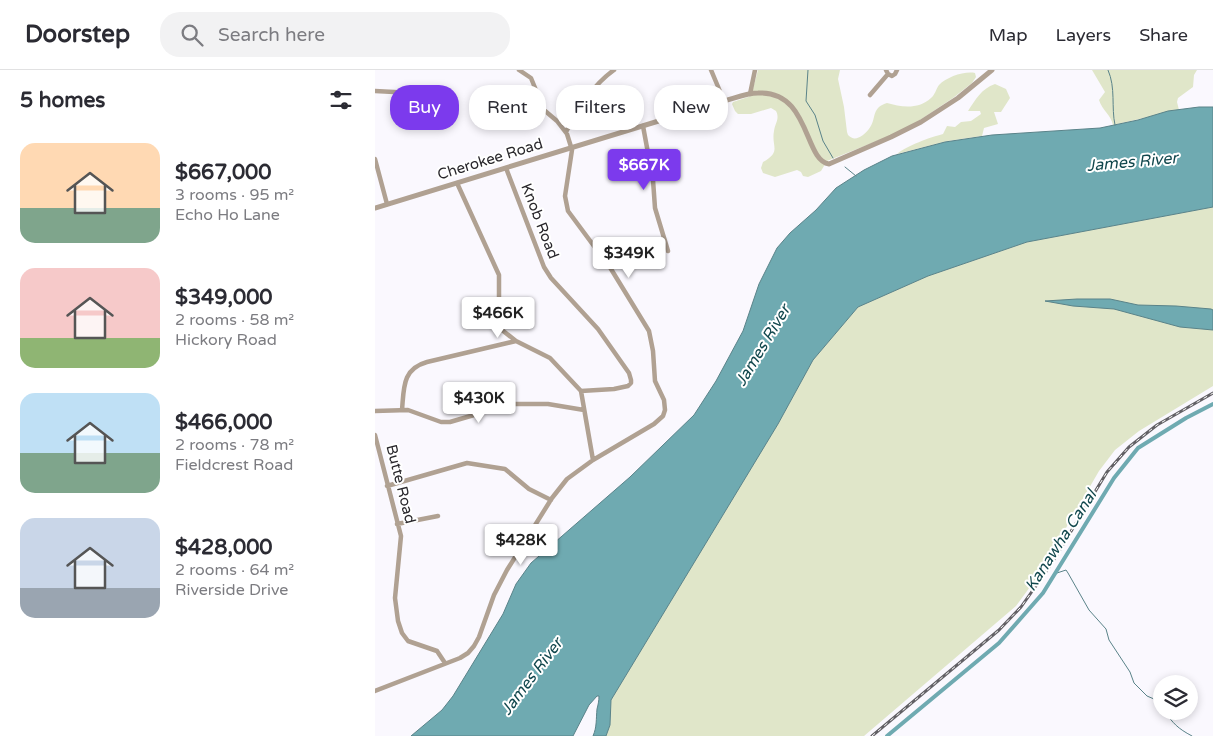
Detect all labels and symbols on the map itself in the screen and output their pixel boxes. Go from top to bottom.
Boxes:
street label: Cherokee Road [435,134,545,184]
pin: $667K [609,148,679,191]
water label: James River [1086,148,1180,176]
street label: Knob Road [517,181,563,261]
pin: $349K [594,236,664,279]
pin: $466K [463,296,533,339]
water label: James River [731,300,796,390]
pin: $430K [444,382,514,424]
street label: Butte Road [382,443,420,525]
water label: Kanawha Canal [1021,484,1102,595]
pin: $428K [486,524,556,566]
water label: James River [496,633,568,719]

